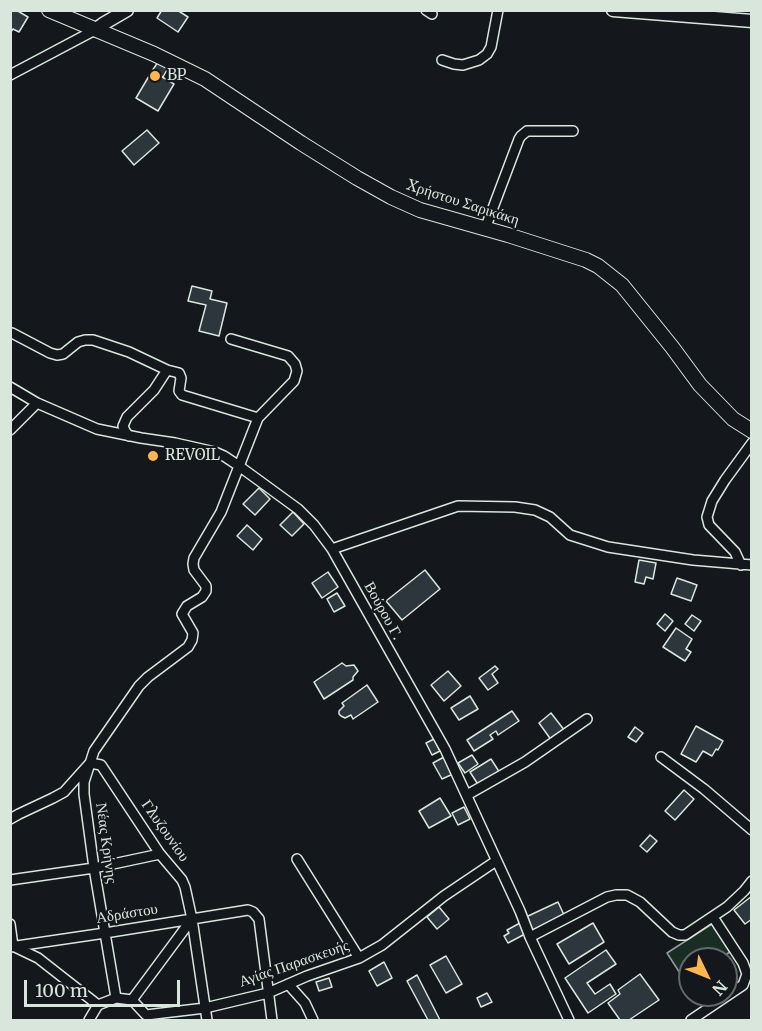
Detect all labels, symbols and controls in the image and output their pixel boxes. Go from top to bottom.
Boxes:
place label: BP [167,67,186,85]
marker: BP [148,69,162,83]
street label: Χρήστου Σαρικάκη [404,176,522,230]
place label: REVOIL [165,447,220,465]
marker: REVOIL [146,449,160,463]
street label: Βούρου Γ. [360,579,406,643]
street label: Γλυζουνίου [137,797,193,865]
street label: Νέας Κρήνης [91,802,121,884]
street label: Αδράστου [95,900,159,928]
street label: Αγίας Παρασκευής [237,937,351,991]
north arrow [678,947,738,1007]
scale bar [27,968,183,1006]
text: N [708,976,731,999]
text: 100 m [35,979,88,1002]

